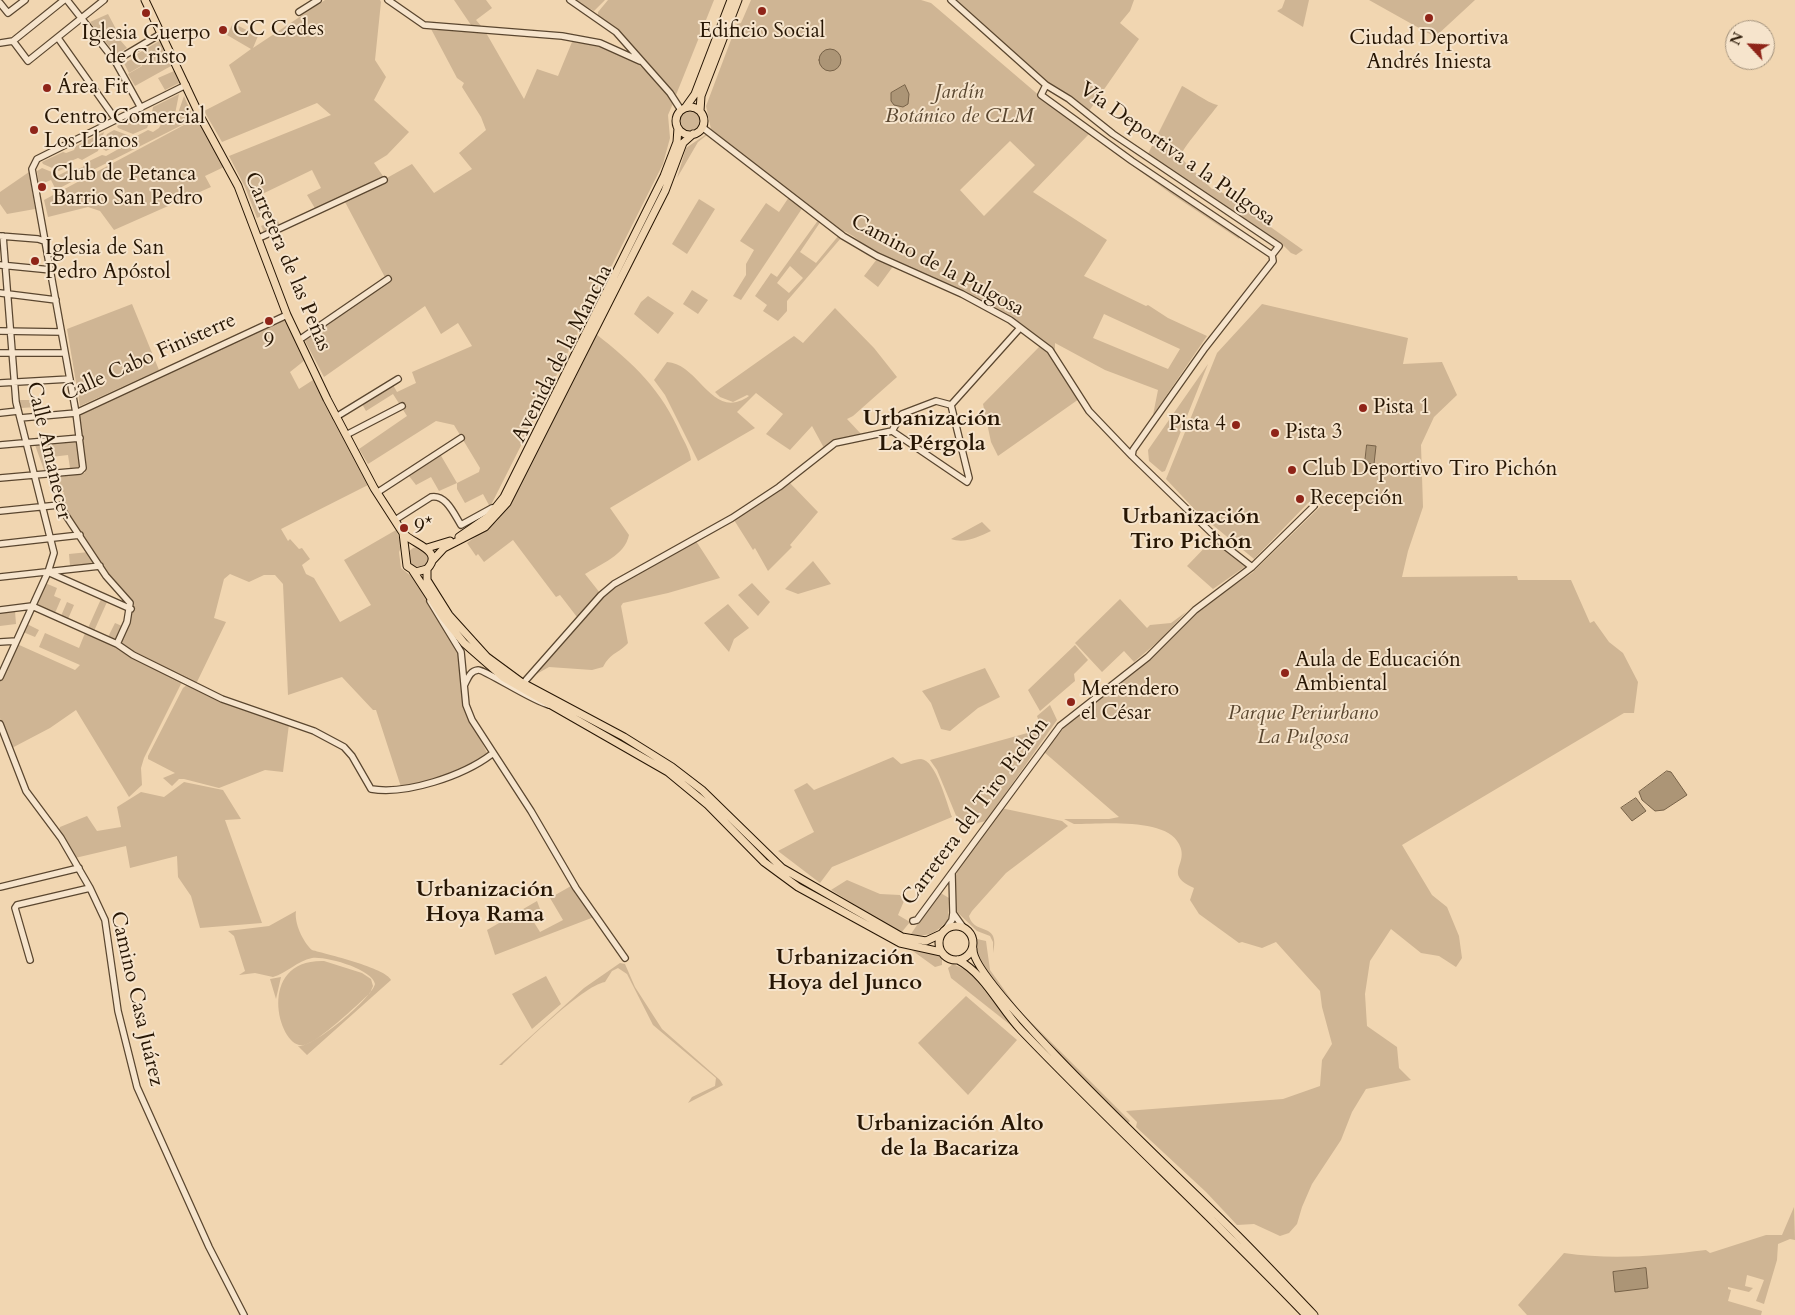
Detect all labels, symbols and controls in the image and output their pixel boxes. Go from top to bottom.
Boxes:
marker: Edificio Social [756,5,768,17]
marker: Iglesia Cuerpo de Cristo [140,7,152,19]
marker: Ciudad Deportiva Andrés Iniesta [1423,12,1435,24]
place label: CC Cedes [233,17,324,43]
place label: Edificio Social [699,19,825,45]
north arrow [1725,20,1775,70]
place label: Iglesia Cuerpo de Cristo [82,21,210,71]
marker: CC Cedes [217,24,229,36]
place label: Ciudad Deportiva Andrés Iniesta [1349,26,1509,76]
text: N [1726,29,1748,48]
place label: Área Fit [57,75,128,101]
street label: Vía Deportiva a la Pulgosa [1074,78,1280,232]
park label: Jardín Botánico de CLM [885,80,1033,130]
marker: Área Fit [41,82,53,94]
place label: Centro Comercial Los Llanos [44,105,205,155]
marker: Centro Comercial Los Llanos [28,124,40,136]
place label: Club de Petanca Barrio San Pedro [52,162,203,212]
street label: Carretera de las Peñas [238,169,336,355]
marker: Club de Petanca Barrio San Pedro [36,181,48,193]
street label: Camino de la Pulgosa [846,210,1028,322]
place label: Iglesia de San Pedro Apóstol [45,236,171,286]
marker: Iglesia de San Pedro Apóstol [29,255,41,267]
street label: Avenida de la Mancha [507,261,619,447]
street label: Calle Cabo Finisterre [58,308,240,408]
marker: 9 [263,315,275,327]
place label: 9 [264,329,274,355]
street label: Calle Amanecer [20,379,76,523]
place label: Pista 1 [1373,395,1430,421]
marker: Pista 1 [1357,402,1369,414]
district label: Urbanización La Pérgola [863,407,1001,458]
place label: Pista 4 [1169,412,1226,438]
marker: Pista 4 [1230,419,1242,431]
place label: Pista 3 [1285,420,1342,446]
marker: Pista 3 [1269,427,1281,439]
place label: Club Deportivo Tiro Pichón [1302,457,1557,483]
marker: Club Deportivo Tiro Pichón [1286,464,1298,476]
place label: Recepción [1310,486,1403,512]
marker: Recepción [1294,493,1306,505]
district label: Urbanización Tiro Pichón [1122,505,1260,556]
place label: 9* [414,515,432,541]
marker: 9* [398,522,410,534]
place label: Aula de Educación Ambiental [1295,648,1461,698]
marker: Aula de Educación Ambiental [1279,667,1291,679]
place label: Merendero el César [1081,677,1179,727]
marker: Merendero el César [1065,696,1077,708]
park label: Parque Periurbano La Pulgosa [1228,701,1378,751]
street label: Carretera del Tiro Pichón [897,713,1055,911]
district label: Urbanización Hoya Rama [416,878,554,929]
street label: Camino Casa Juárez [104,909,168,1089]
district label: Urbanización Hoya del Junco [768,946,922,998]
district label: Urbanización Alto de la Bacariza [856,1112,1044,1164]

